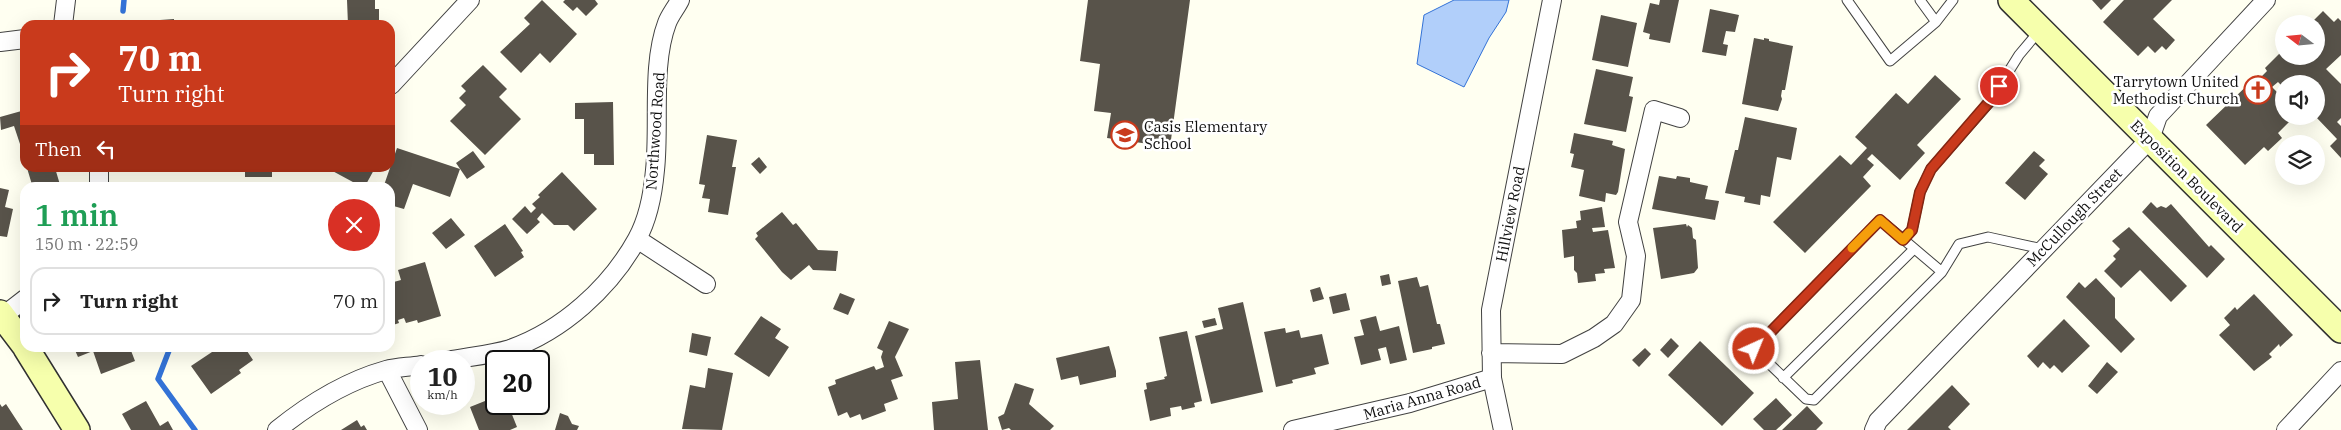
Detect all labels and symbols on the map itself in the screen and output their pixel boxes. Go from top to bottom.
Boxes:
north arrow [2275,15,2325,65]
pin [1978,65,2020,107]
street label: Northwood Road [641,71,669,191]
place label: Tarrytown United Methodist Church [2113,72,2239,108]
church icon: Tarrytown United Methodist Church [2243,75,2273,105]
street label: Exposition Boulevard [2127,116,2247,236]
place label: Casis Elementary School [1144,117,1267,153]
school or university icon: Casis Elementary School [1110,120,1140,150]
street label: Hillview Road [1491,164,1529,264]
street label: McCullough Street [2022,164,2126,270]
position arrow [1727,322,1779,374]
speed limit sign: 20 [485,350,550,415]
street label: Maria Anna Road [1361,372,1483,424]

